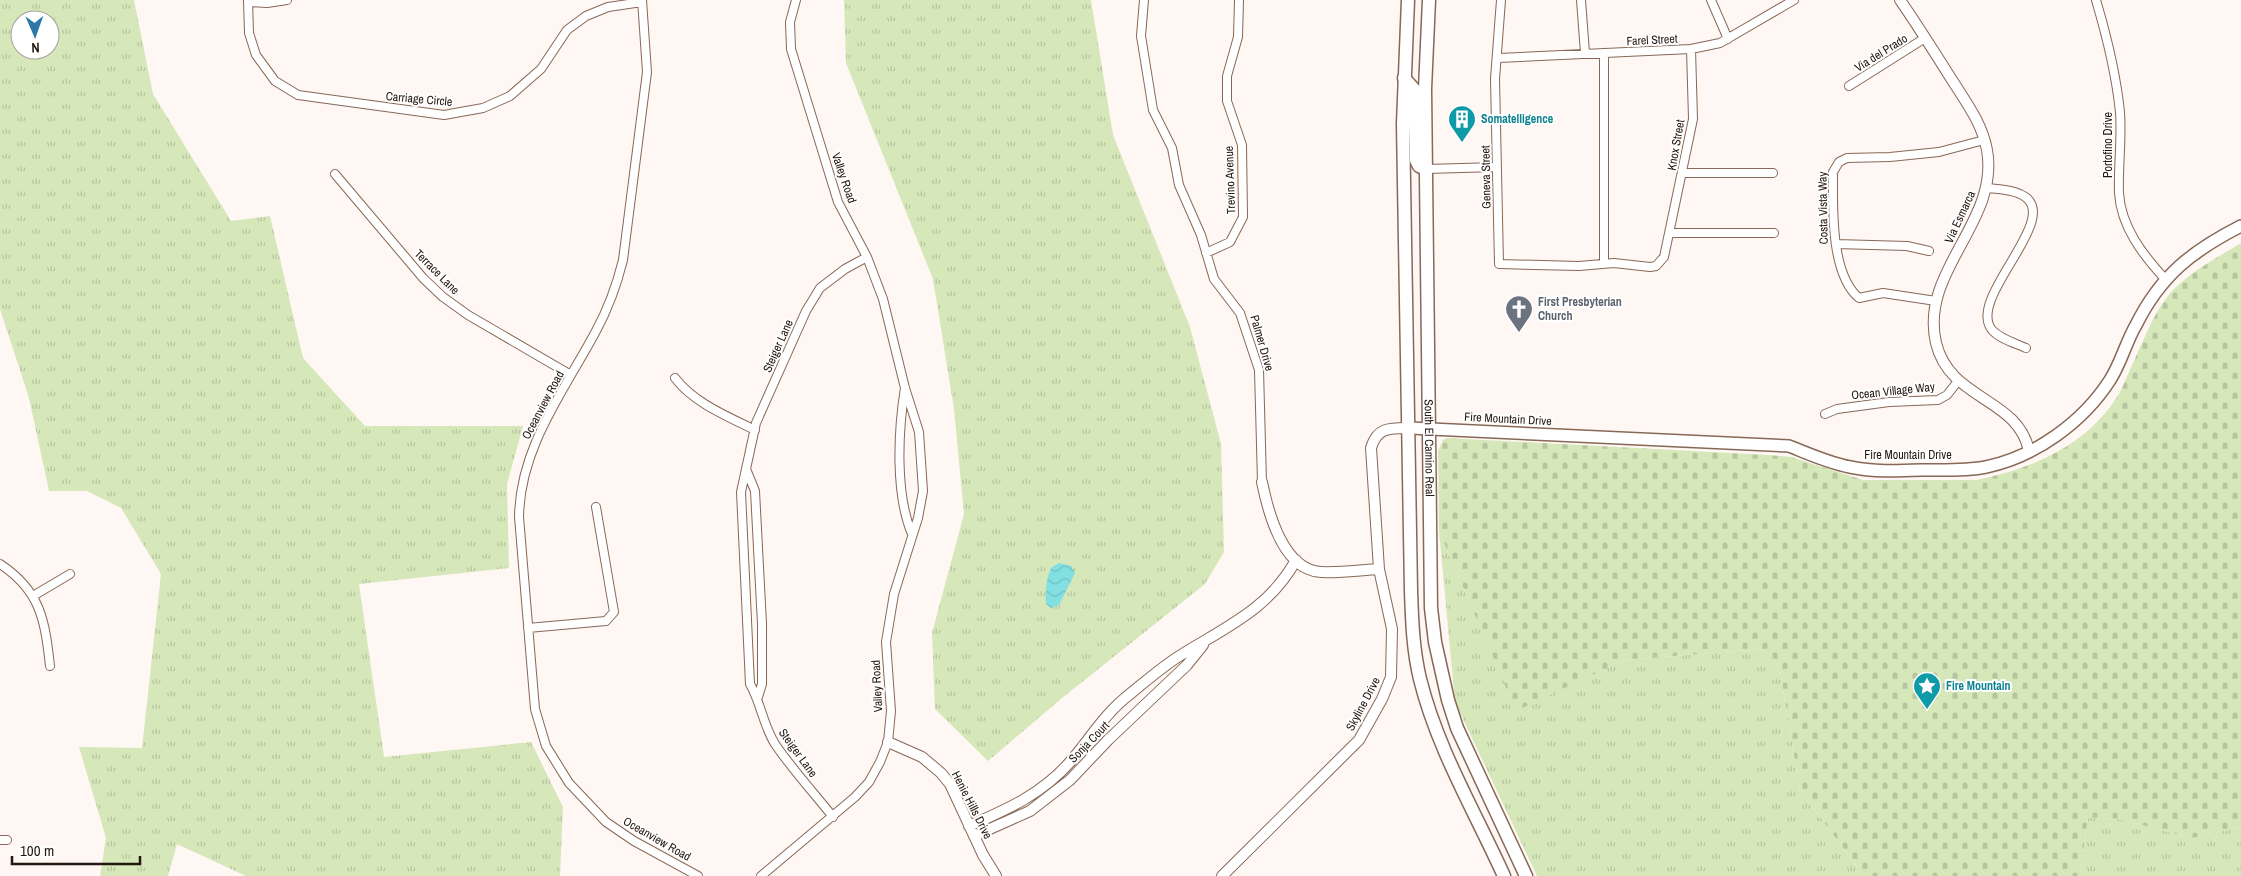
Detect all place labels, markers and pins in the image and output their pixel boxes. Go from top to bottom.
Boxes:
building icon: Somatelligence [1447,104,1477,143]
place label: Somatelligence [1481,111,1554,127]
church icon: First Presbyterian Church [1504,294,1534,333]
place label: First Presbyterian Church [1538,294,1622,324]
place icon: Fire Mountain [1912,671,1942,710]
place label: Fire Mountain [1946,678,2011,694]

